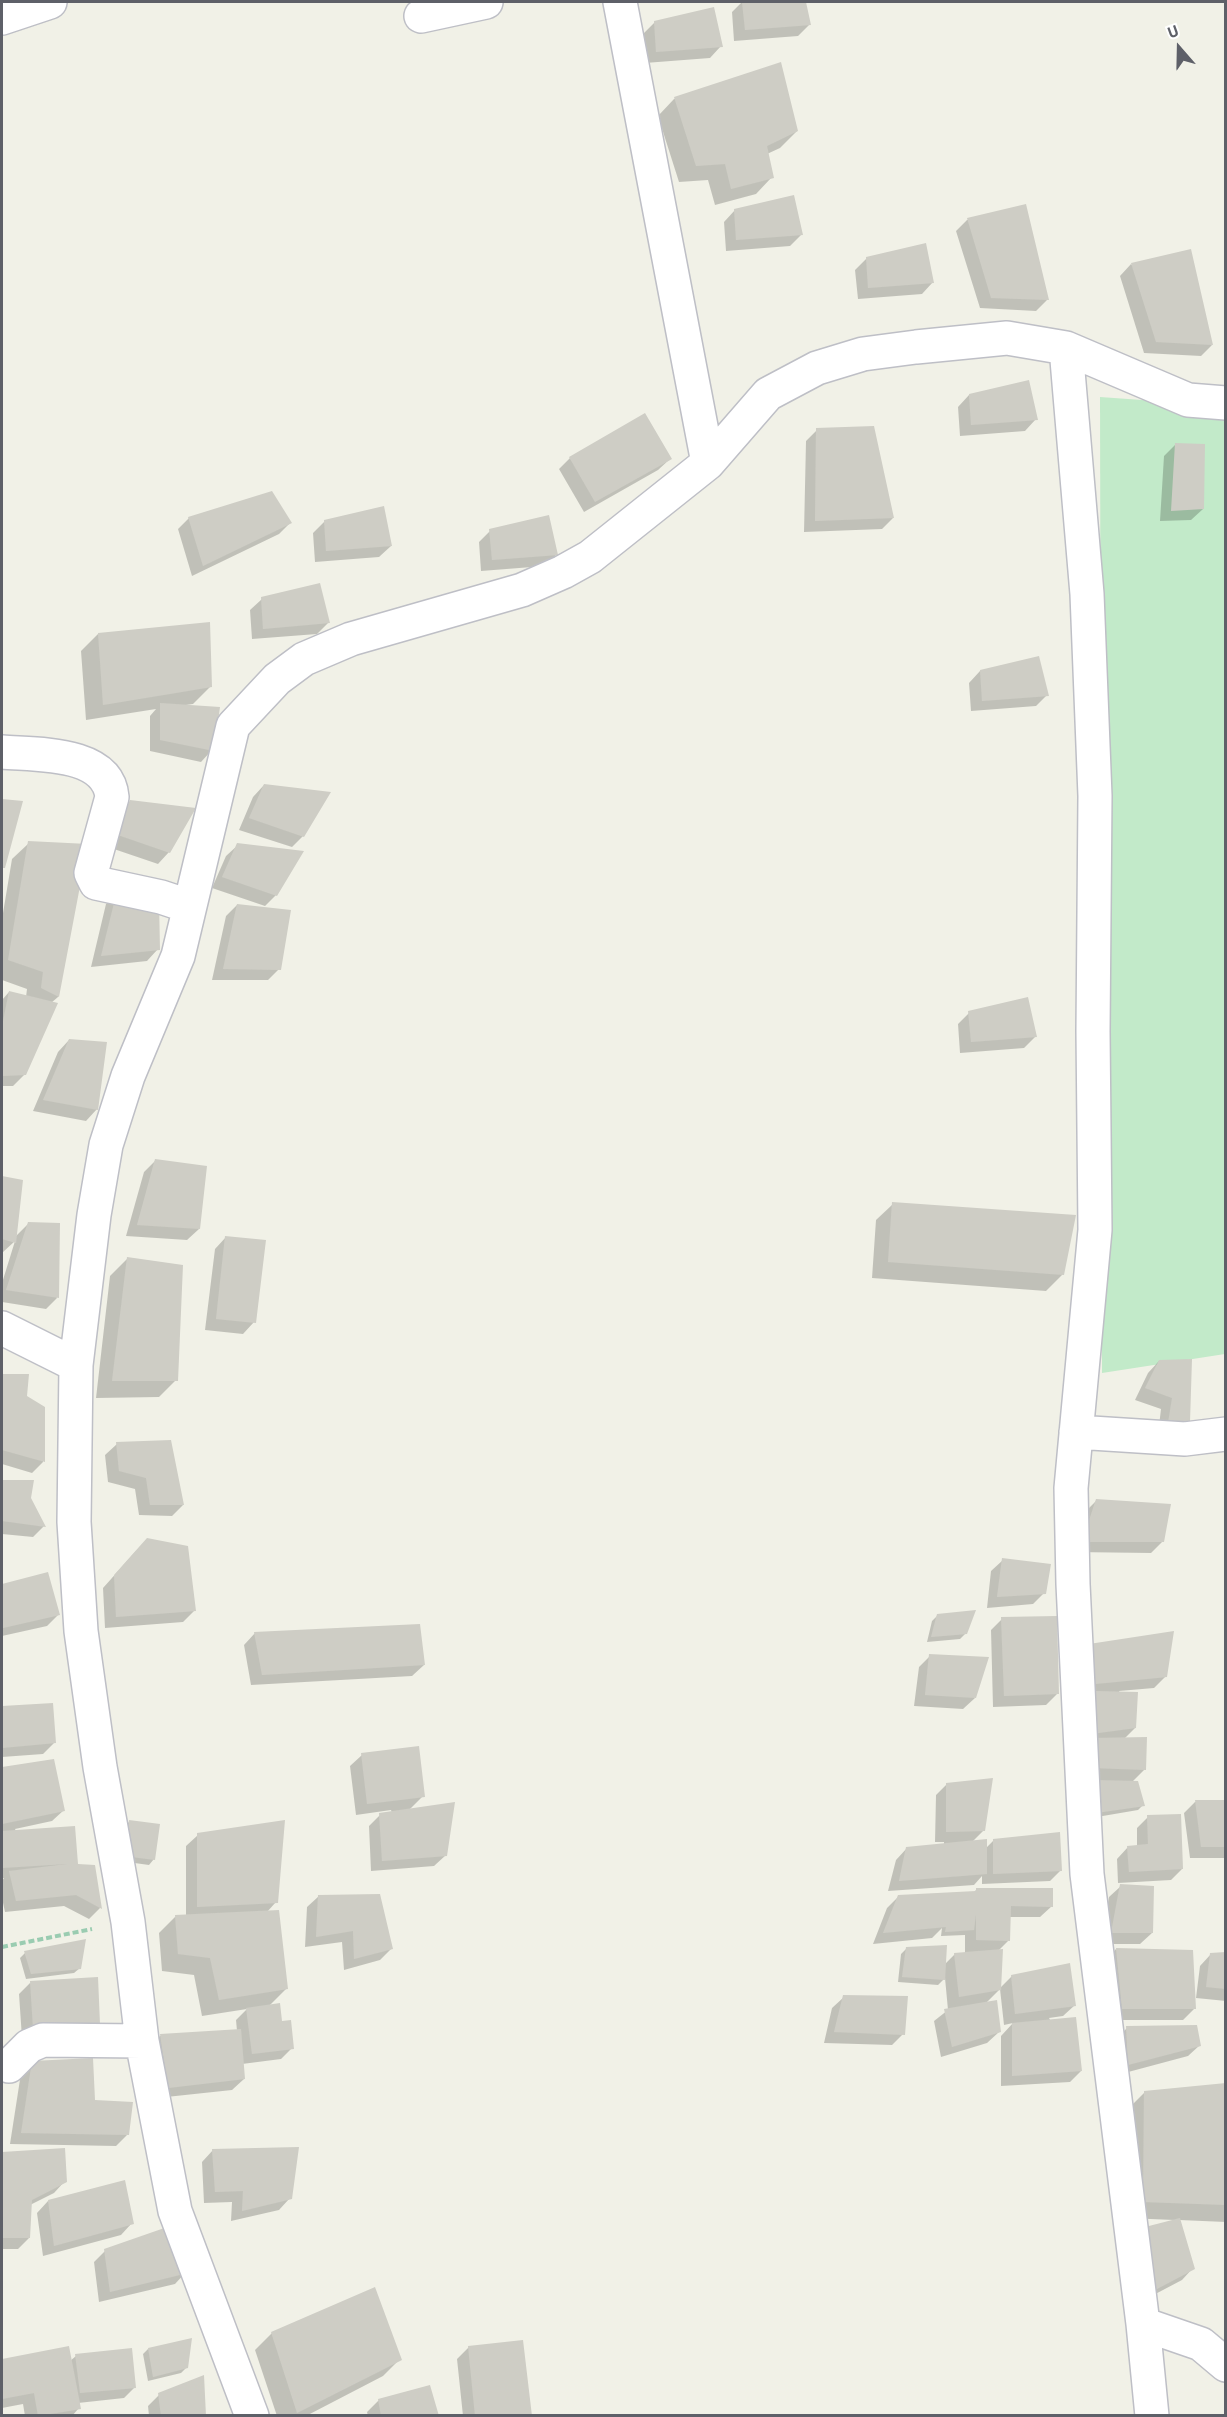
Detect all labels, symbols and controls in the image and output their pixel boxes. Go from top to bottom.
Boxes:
north arrow [1149,18,1209,78]
text: U [1164,18,1182,44]

